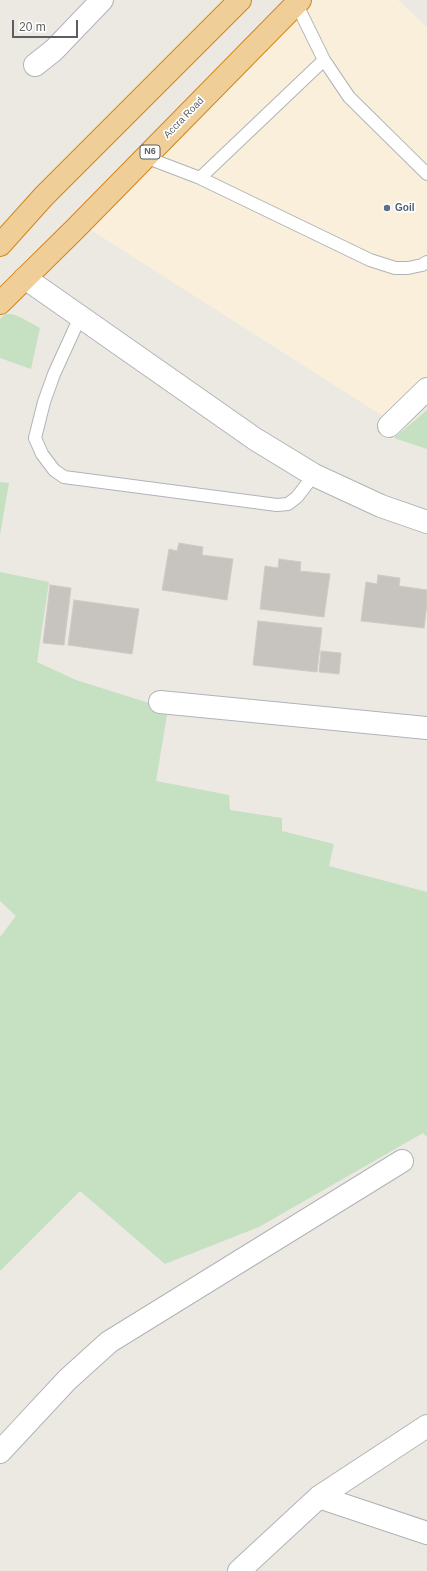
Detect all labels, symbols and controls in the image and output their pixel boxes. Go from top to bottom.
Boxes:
scale bar [14,12,80,38]
text: 20 m [19,20,46,34]
street label: Accra Road [162,95,206,141]
road number: N6 [140,145,160,159]
place label: Goil [395,202,414,214]
marker: Goil [382,203,392,213]

